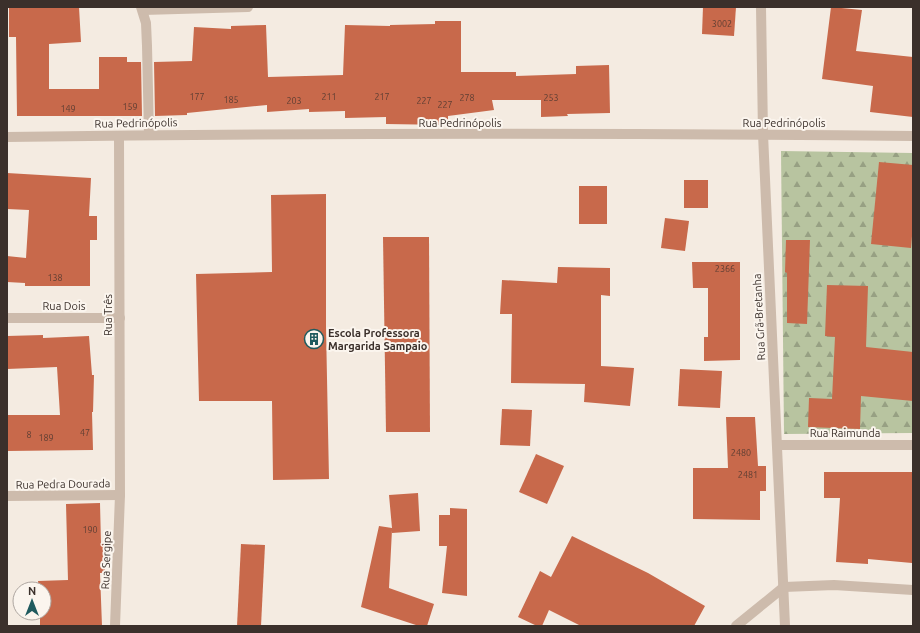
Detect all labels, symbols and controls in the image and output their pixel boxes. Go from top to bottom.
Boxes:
house number: 3002 [712,19,732,29]
house number: 177 [189,92,205,102]
house number: 211 [321,92,337,102]
house number: 217 [374,92,390,102]
house number: 278 [459,93,475,103]
house number: 253 [543,93,559,103]
house number: 185 [223,95,239,105]
house number: 203 [286,96,302,106]
house number: 227 [416,96,432,106]
house number: 227 [437,100,453,110]
house number: 159 [122,102,138,112]
house number: 149 [60,104,76,114]
street label: Rua Pedrinópolis [94,116,178,130]
street label: Rua Pedrinópolis [419,117,502,129]
street label: Rua Pedrinópolis [743,117,826,129]
house number: 2366 [715,264,735,274]
house number: 138 [47,273,63,283]
street label: Rua Grã-Bretanha [751,273,767,361]
street label: Rua Três [102,294,114,336]
street label: Rua Dois [43,300,86,312]
place label: Escola Professora Margarida Sampaio [328,327,428,352]
building icon: Escola Professora Margarida Sampaio [303,328,325,350]
street label: Rua Raimunda [810,427,880,439]
house number: 47 [80,428,90,438]
house number: 8 [26,430,32,440]
house number: 189 [38,433,54,443]
house number: 2480 [731,448,751,458]
house number: 2481 [738,470,758,480]
street label: Rua Pedra Dourada [15,477,111,491]
house number: 190 [82,525,98,535]
street label: Rua Sergipe [99,530,113,590]
north arrow [12,581,52,621]
text: N [28,585,36,597]

